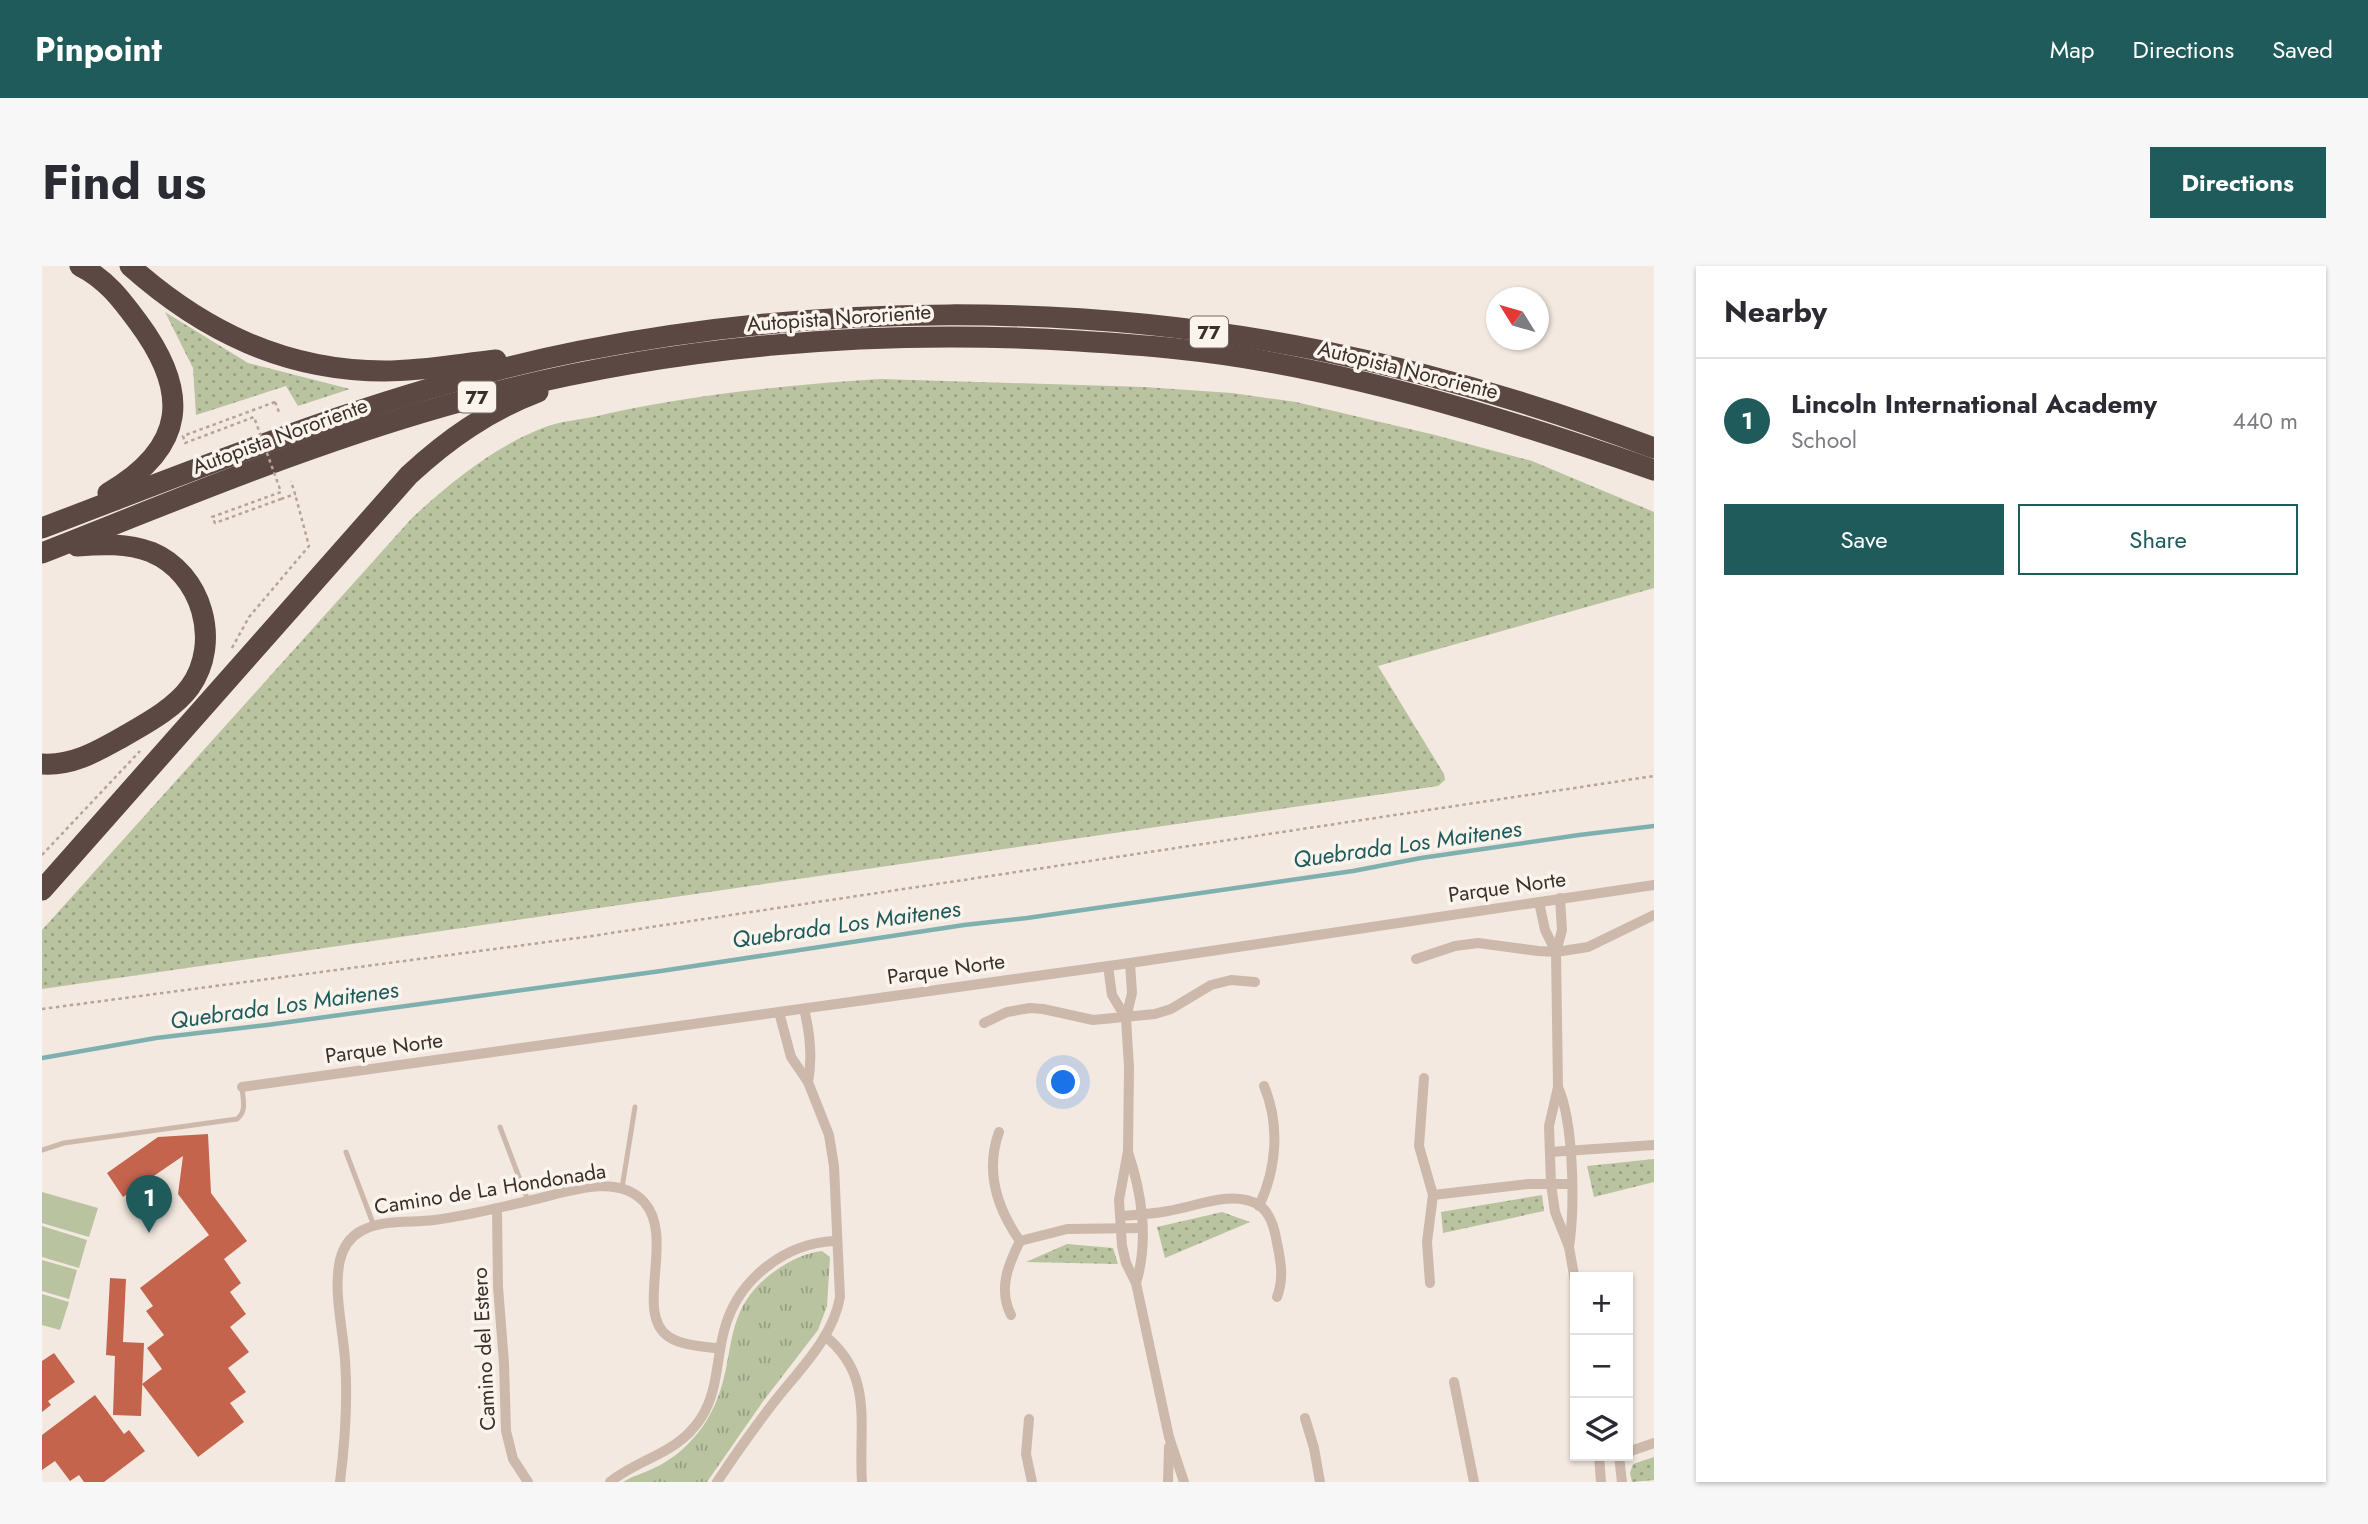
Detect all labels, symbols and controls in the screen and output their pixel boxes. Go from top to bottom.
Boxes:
text: Pinpoint [35,26,162,73]
text: Map [2050,32,2095,67]
text: Directions [2133,32,2234,67]
text: Saved [2272,32,2333,67]
text: Find us [42,147,206,217]
button: Directions [2150,147,2326,218]
north arrow [1486,287,1549,350]
text: Nearby [1724,290,1827,333]
street label: Autopista Nororiente [746,297,932,339]
road number: 77 [1190,316,1228,348]
street label: Autopista Nororiente [1315,333,1501,407]
road number: 77 [458,382,496,412]
text: Lincoln International Academy [1791,385,2157,423]
street label: Autopista Nororiente [188,390,372,482]
text: 1 [1741,404,1753,438]
text: 440 m [2233,404,2298,438]
text: School [1791,423,1857,457]
button: Save [1724,504,2004,575]
button: Share [2018,504,2298,575]
water label: Quebrada Los Maitenes [1291,811,1524,877]
street label: Parque Norte [1446,864,1568,910]
water label: Quebrada Los Maitenes [730,891,963,957]
street label: Parque Norte [885,946,1007,992]
water label: Quebrada Los Maitenes [168,972,401,1038]
street label: Parque Norte [323,1025,445,1071]
your location [1046,1065,1080,1099]
street label: Camino de La Hondonada [372,1156,608,1222]
pin: 1 [126,1175,172,1233]
street label: Camino del Estero [465,1267,503,1431]
map controls [1570,1272,1633,1461]
button: + [1570,1272,1633,1335]
button: − [1570,1335,1633,1398]
button: layers [1570,1398,1633,1461]

